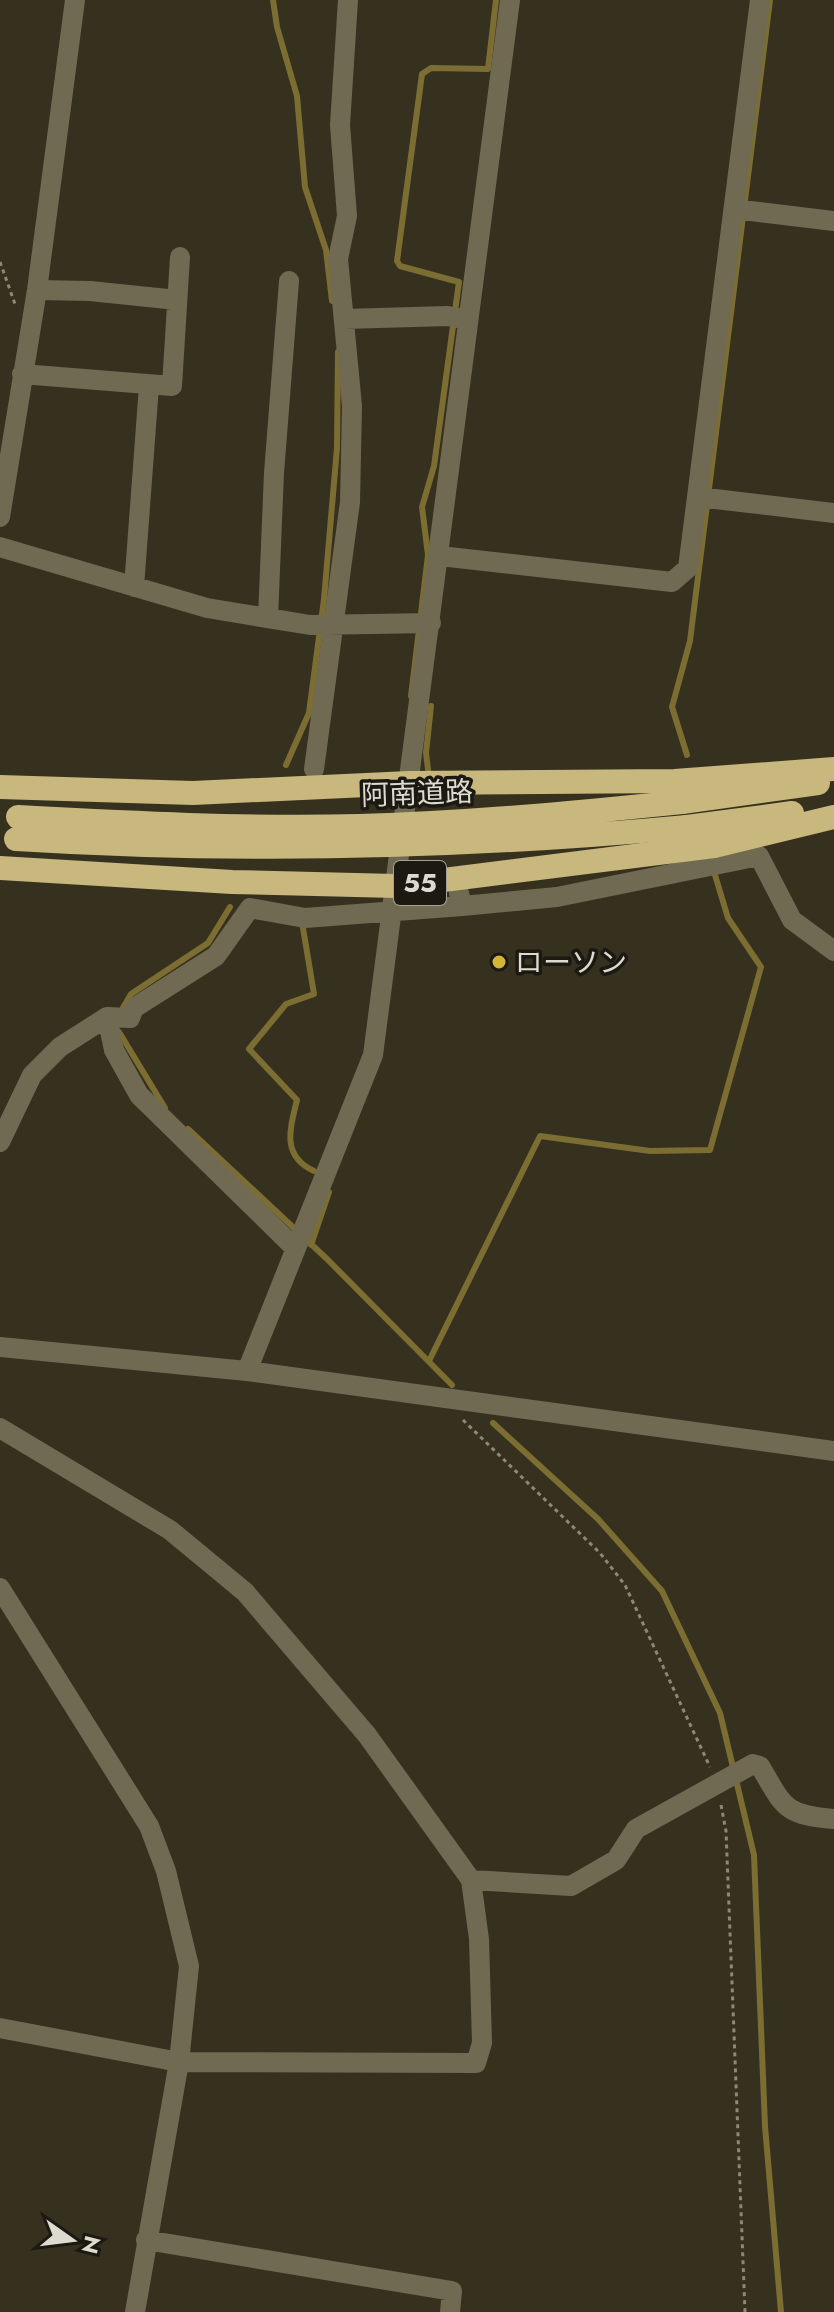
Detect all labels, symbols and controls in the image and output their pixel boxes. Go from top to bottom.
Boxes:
street label: 阿南道路 [360,771,474,816]
road number: 55 [394,861,446,905]
place label: ローソン [515,942,627,983]
marker: ローソン [490,953,508,971]
north arrow [32,2200,112,2280]
text: N [74,2232,109,2257]

